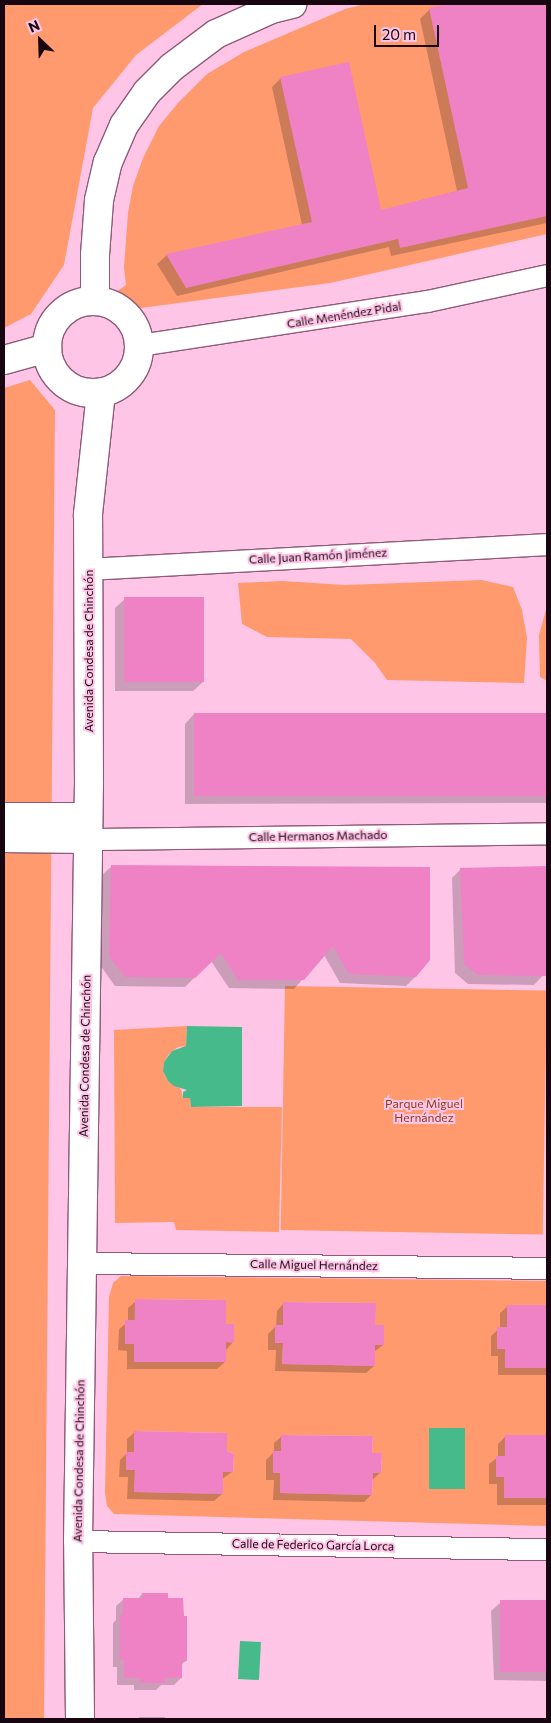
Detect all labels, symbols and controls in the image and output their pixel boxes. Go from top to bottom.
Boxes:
north arrow [15,15,65,65]
scale bar [376,15,441,47]
text: N [25,16,42,36]
text: 20 m [382,25,416,43]
street label: Calle Menéndez Pidal [286,299,402,331]
street label: Calle Juan Ramón Jiménez [248,545,388,567]
street label: Avenida Condesa de Chinchón [82,570,96,732]
street label: Calle Hermanos Machado [249,828,387,844]
street label: Avenida Condesa de Chinchón [76,975,94,1137]
park label: Parque Miguel Hernández [385,1097,463,1125]
street label: Calle Miguel Hernández [250,1257,378,1273]
street label: Avenida Condesa de Chinchón [70,1380,88,1542]
street label: Calle de Federico García Lorca [232,1536,394,1554]

